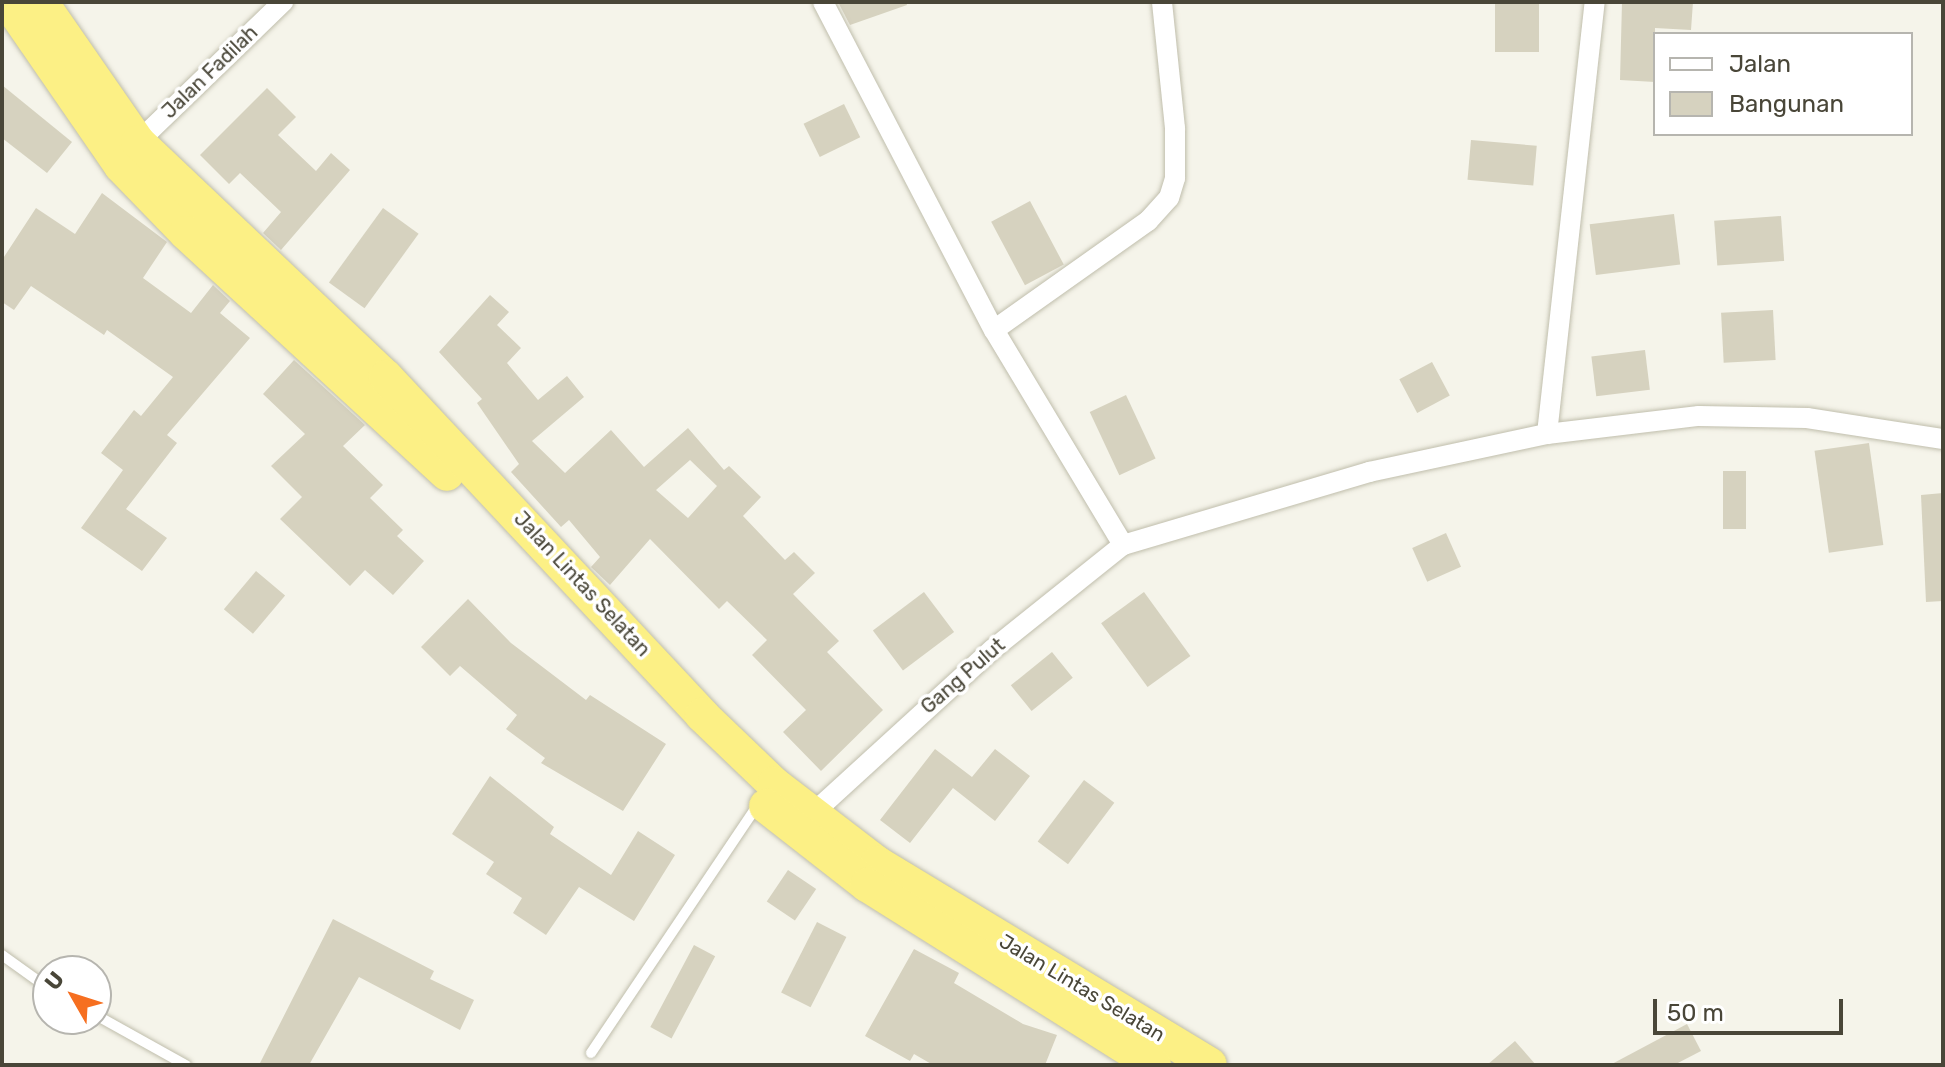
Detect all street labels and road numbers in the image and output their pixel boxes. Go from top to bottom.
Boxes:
street label: Jalan Fadilah [157,20,263,124]
street label: Jalan Lintas Selatan [509,507,655,661]
street label: Gang Pulut [916,633,1010,719]
street label: Jalan Lintas Selatan [995,929,1169,1047]

